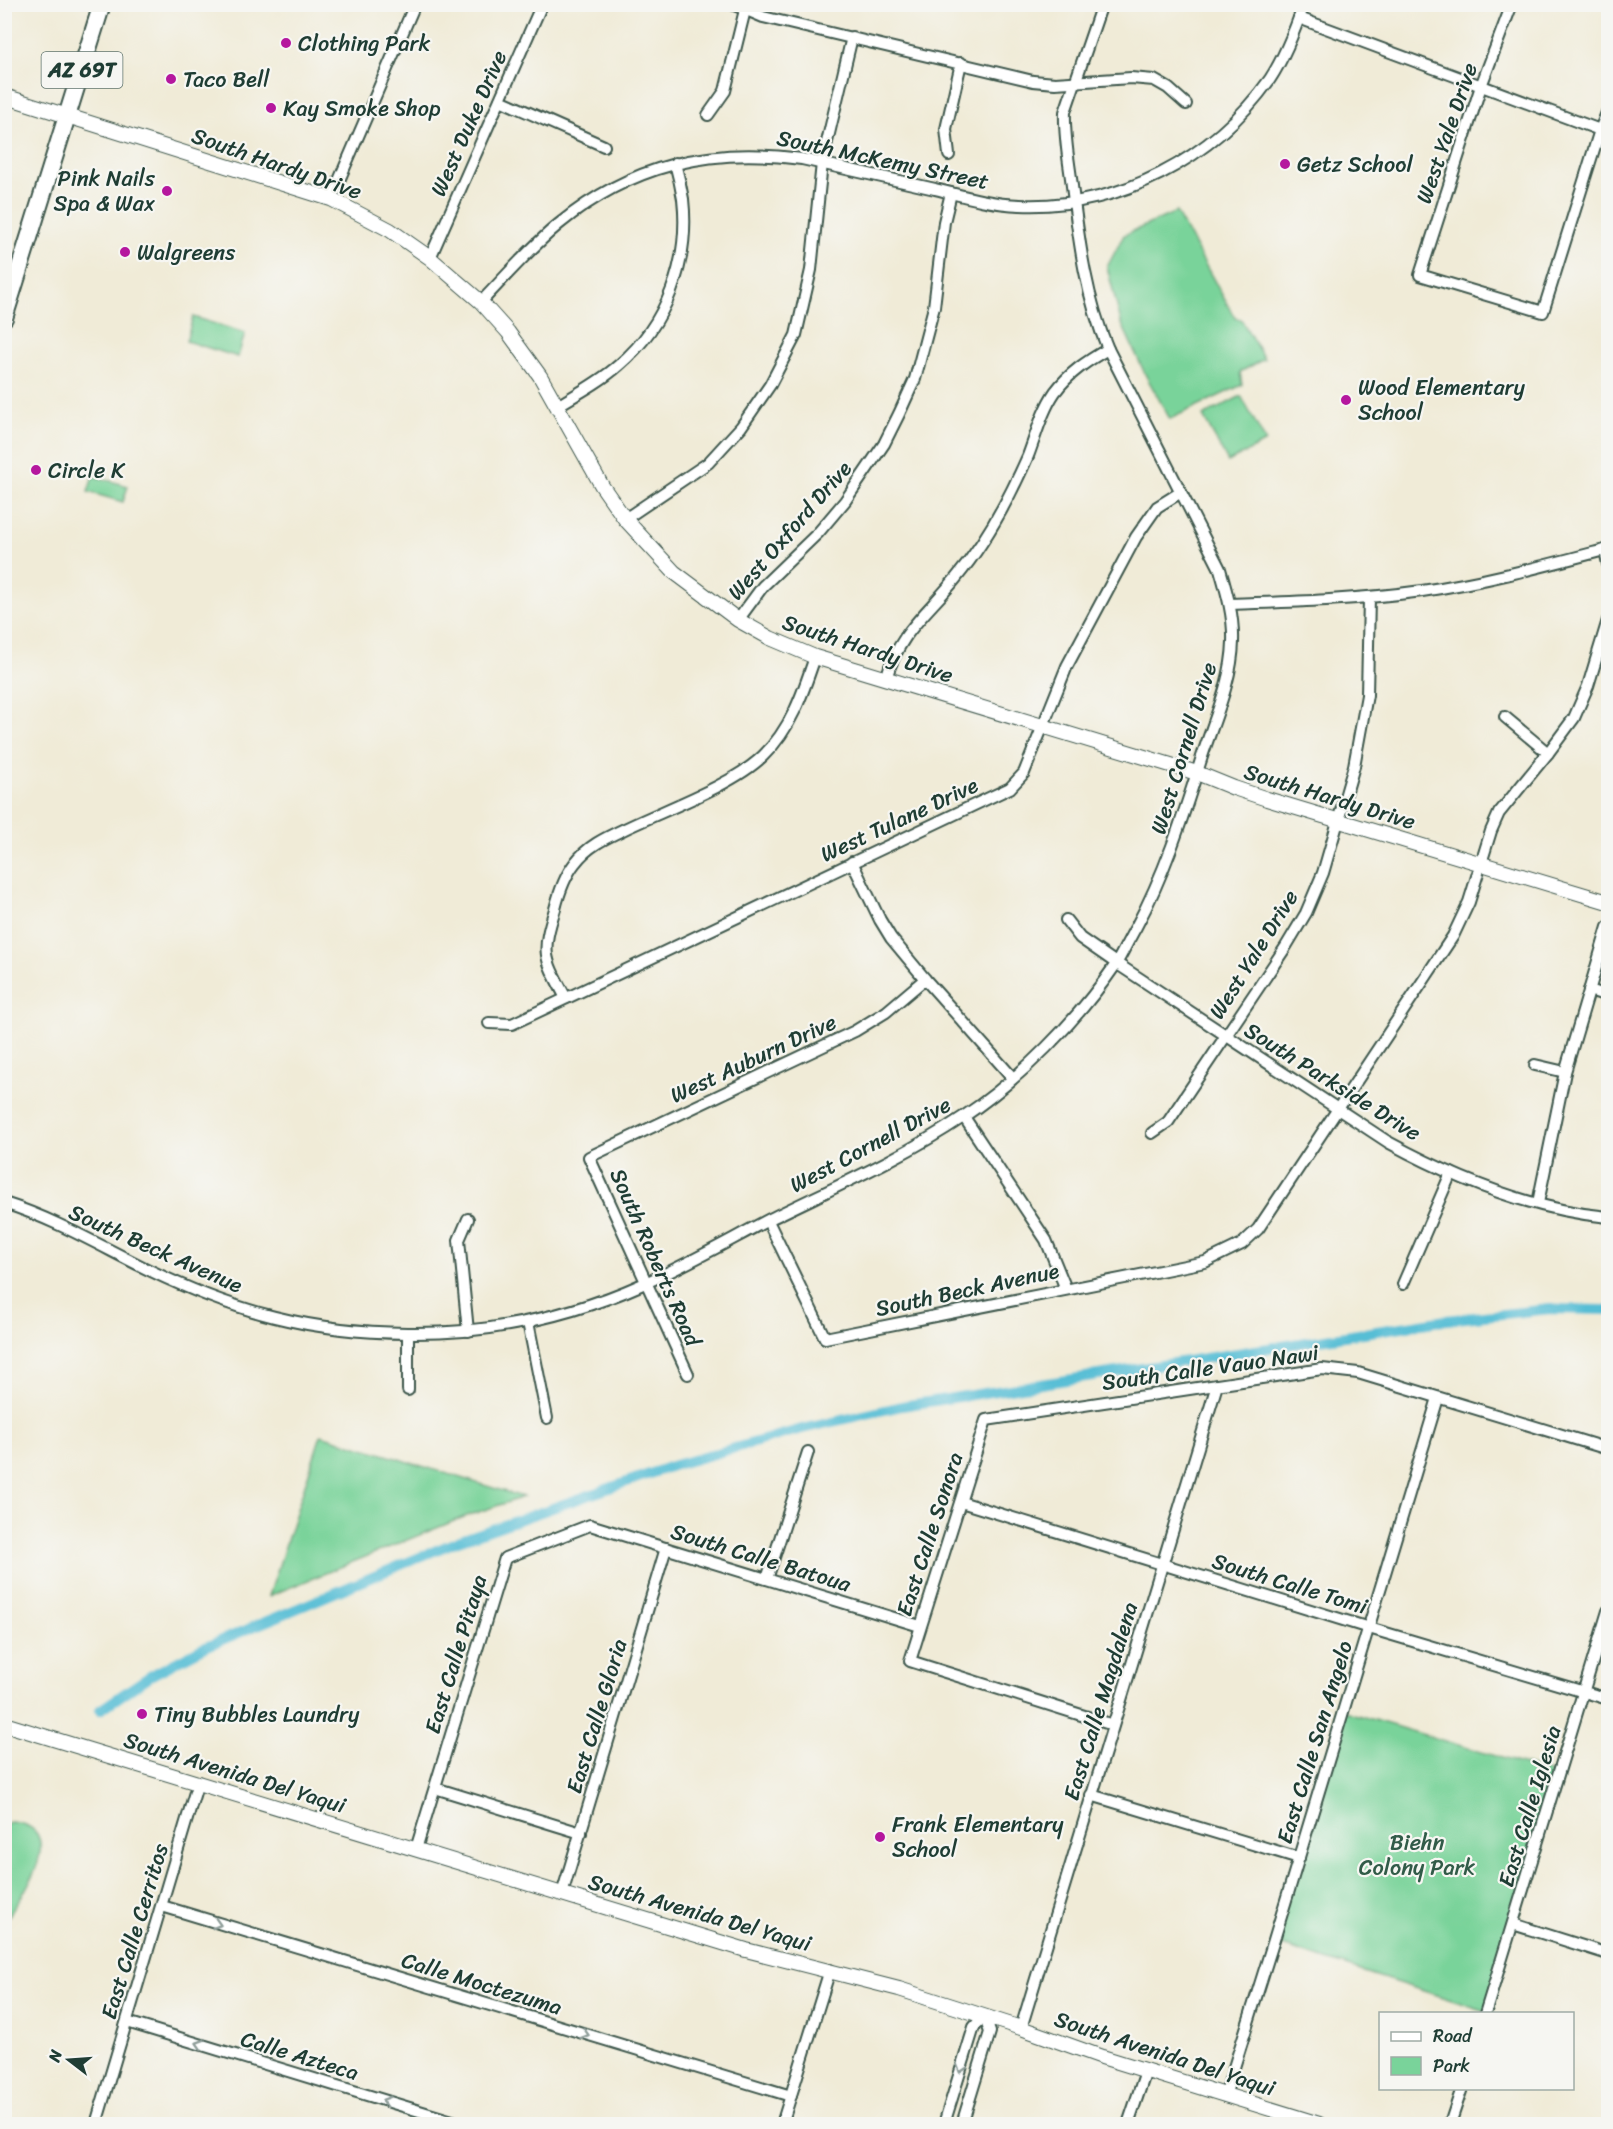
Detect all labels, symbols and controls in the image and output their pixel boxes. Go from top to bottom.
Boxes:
place label: Clothing Park [298,24,430,63]
marker: Clothing Park [279,36,293,50]
street label: West Duke Drive [419,44,518,203]
road number: AZ 69T [42,52,122,88]
street label: West Yale Drive [1404,57,1489,209]
place label: Taco Bell [183,60,270,99]
marker: Taco Bell [164,72,178,86]
place label: Kay Smoke Shop [283,89,441,128]
marker: Kay Smoke Shop [264,101,278,115]
street label: South Hardy Drive [186,116,367,211]
street label: South McKemy Street [773,118,993,201]
place label: Getz School [1297,145,1413,184]
marker: Getz School [1278,157,1292,171]
place label: Pink Nails Spa & Wax [54,159,156,223]
marker: Pink Nails Spa & Wax [160,184,174,198]
place label: Walgreens [137,233,236,272]
marker: Walgreens [118,245,132,259]
place label: Wood Elementary School [1358,368,1525,432]
marker: Wood Elementary School [1339,393,1353,407]
place label: Circle K [48,451,126,490]
street label: West Oxford Drive [717,451,862,609]
marker: Circle K [29,463,43,477]
street label: South Hardy Drive [777,602,958,694]
street label: West Cornell Drive [1139,657,1228,839]
street label: South Hardy Drive [1239,752,1421,841]
street label: West Tulane Drive [814,766,985,873]
street label: West Yale Drive [1198,882,1309,1027]
street label: West Auburn Drive [663,1003,843,1114]
street label: South Parkside Drive [1236,1011,1429,1152]
street label: West Cornell Drive [782,1085,958,1203]
street label: South Roberts Road [599,1162,713,1354]
street label: South Beck Avenue [62,1193,250,1304]
street label: South Beck Avenue [872,1251,1063,1328]
street label: South Calle Vauo Nawi [1099,1333,1322,1402]
street label: East Calle Sonora [885,1447,974,1621]
street label: South Calle Batoua [666,1512,857,1604]
street label: South Calle Tomi [1207,1541,1373,1626]
street label: East Calle Pitaya [413,1570,498,1738]
street label: East Calle Magdalena [1052,1597,1149,1805]
street label: East Calle Gloria [554,1634,638,1798]
street label: East Calle San Angelo [1265,1636,1364,1849]
place label: Tiny Bubbles Laundry [154,1695,360,1734]
marker: Tiny Bubbles Laundry [135,1707,149,1721]
street label: South Avenida Del Yaqui [119,1720,352,1825]
street label: East Calle Iglesia [1486,1721,1573,1892]
place label: Frank Elementary School [892,1805,1064,1869]
park label: Biehn Colony Park [1359,1823,1475,1887]
marker: Frank Elementary School [873,1830,887,1844]
street label: East Calle Cerritos [89,1838,180,2024]
street label: South Avenida Del Yaqui [584,1862,817,1963]
one-way arrow [211,1916,222,1929]
street label: Calle Moctezuma [397,1941,567,2026]
street label: South Avenida Del Yaqui [1049,1999,1281,2108]
legend [1379,2012,1574,2090]
street label: Calle Azteca [236,2019,364,2092]
text: Road [1433,2020,1473,2052]
one-way arrow [579,2027,590,2039]
north arrow [39,2030,99,2090]
one-way arrow [195,2039,206,2052]
text: N [39,2045,71,2066]
text: Park [1433,2050,1470,2082]
one-way arrow [956,2063,968,2074]
one-way arrow [381,2096,392,2108]

